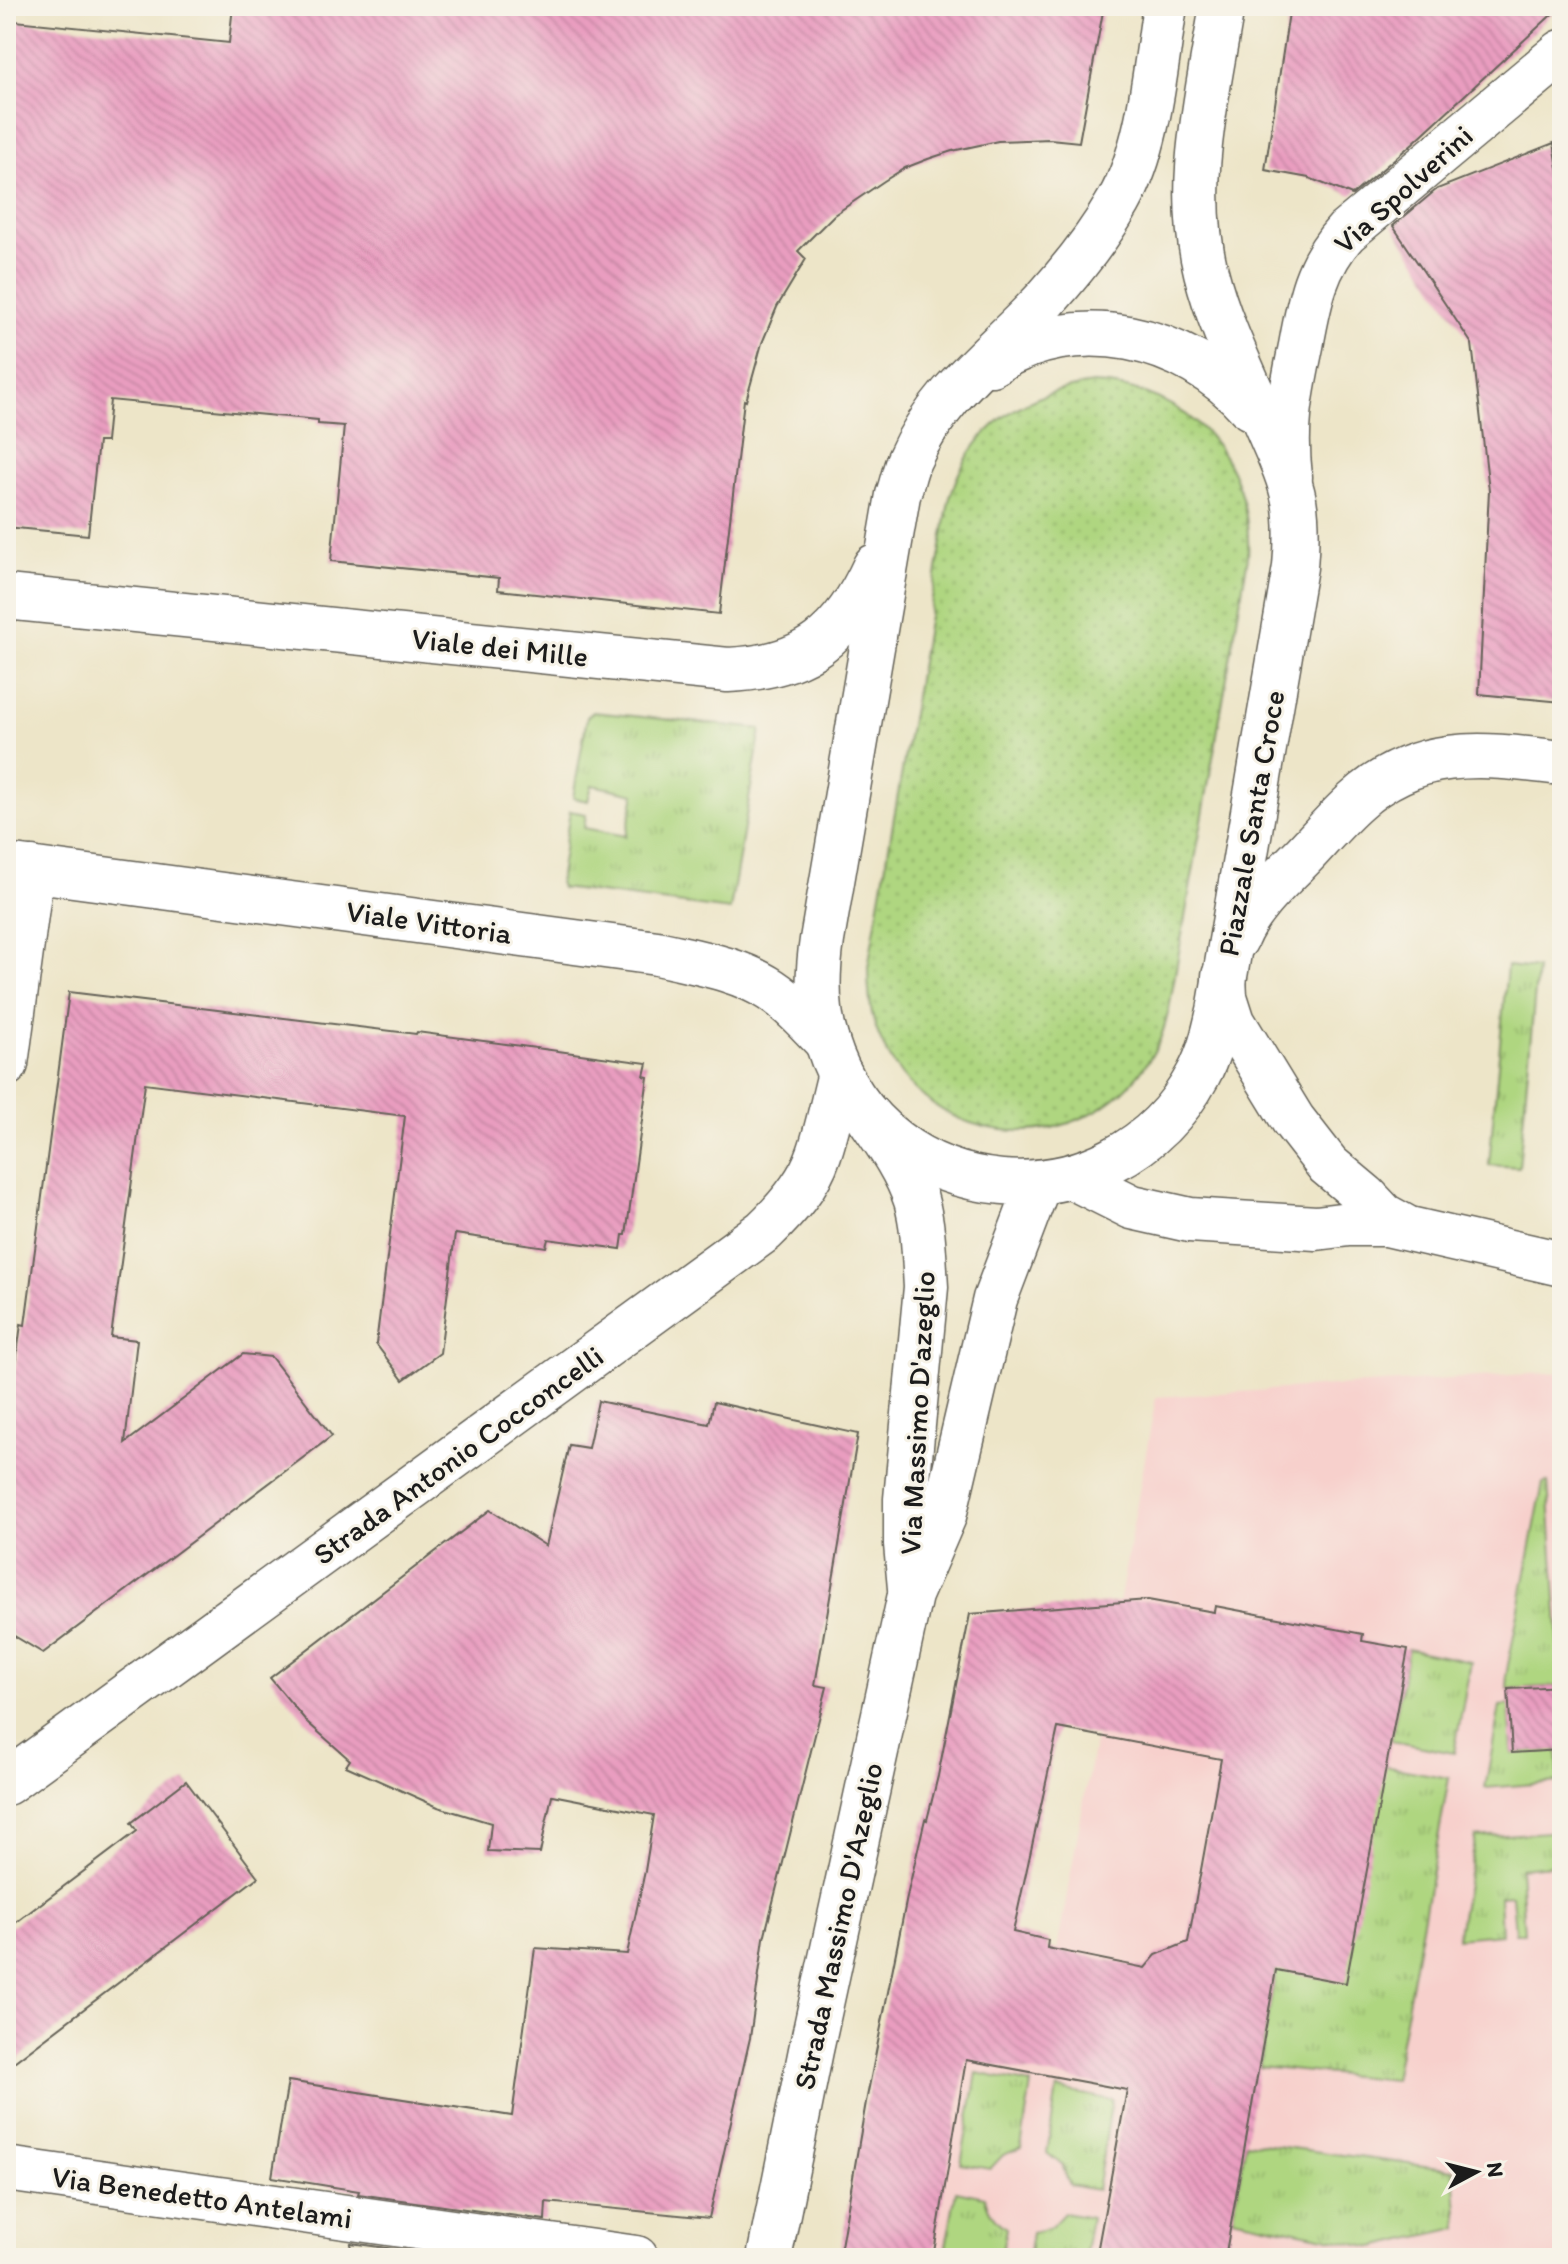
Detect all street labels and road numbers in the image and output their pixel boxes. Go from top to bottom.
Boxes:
street label: Via Spolverini [1326,117,1480,261]
street label: Viale dei Mille [410,619,590,675]
street label: Piazzale Santa Croce [1209,687,1293,959]
street label: Viale Vittoria [344,892,515,952]
street label: Via Massimo D'azeglio [891,1270,943,1556]
street label: Strada Antonio Cocconcelli [306,1337,610,1573]
street label: Strada Massimo D'Azeglio [785,1759,891,2093]
street label: Via Benedetto Antelami [49,2158,355,2236]

